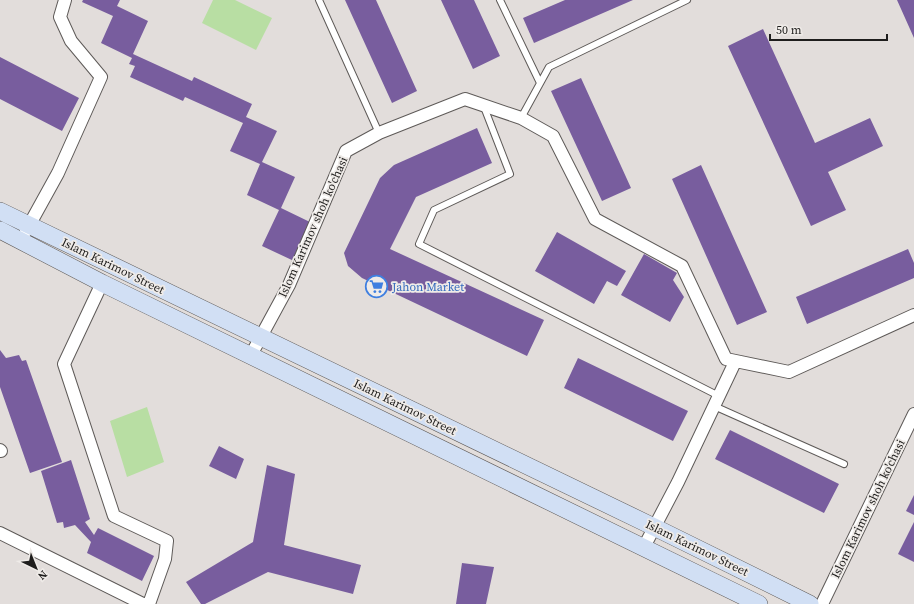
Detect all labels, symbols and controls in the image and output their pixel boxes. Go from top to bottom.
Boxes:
scale bar [770,16,887,42]
text: 50 m [776,22,802,38]
street label: Islom Karimov shoh ko'chasi [275,154,352,300]
street label: Islam Karimov Street [59,234,167,298]
supermarket icon: Jahon Market [364,274,390,300]
place label: Jahon Market [391,279,464,295]
street label: Islam Karimov Street [351,375,459,439]
street label: Islom Karimov shoh ko'chasi [827,437,909,581]
street label: Islam Karimov Street [643,516,751,580]
north arrow [16,548,56,588]
text: N [34,567,51,583]

